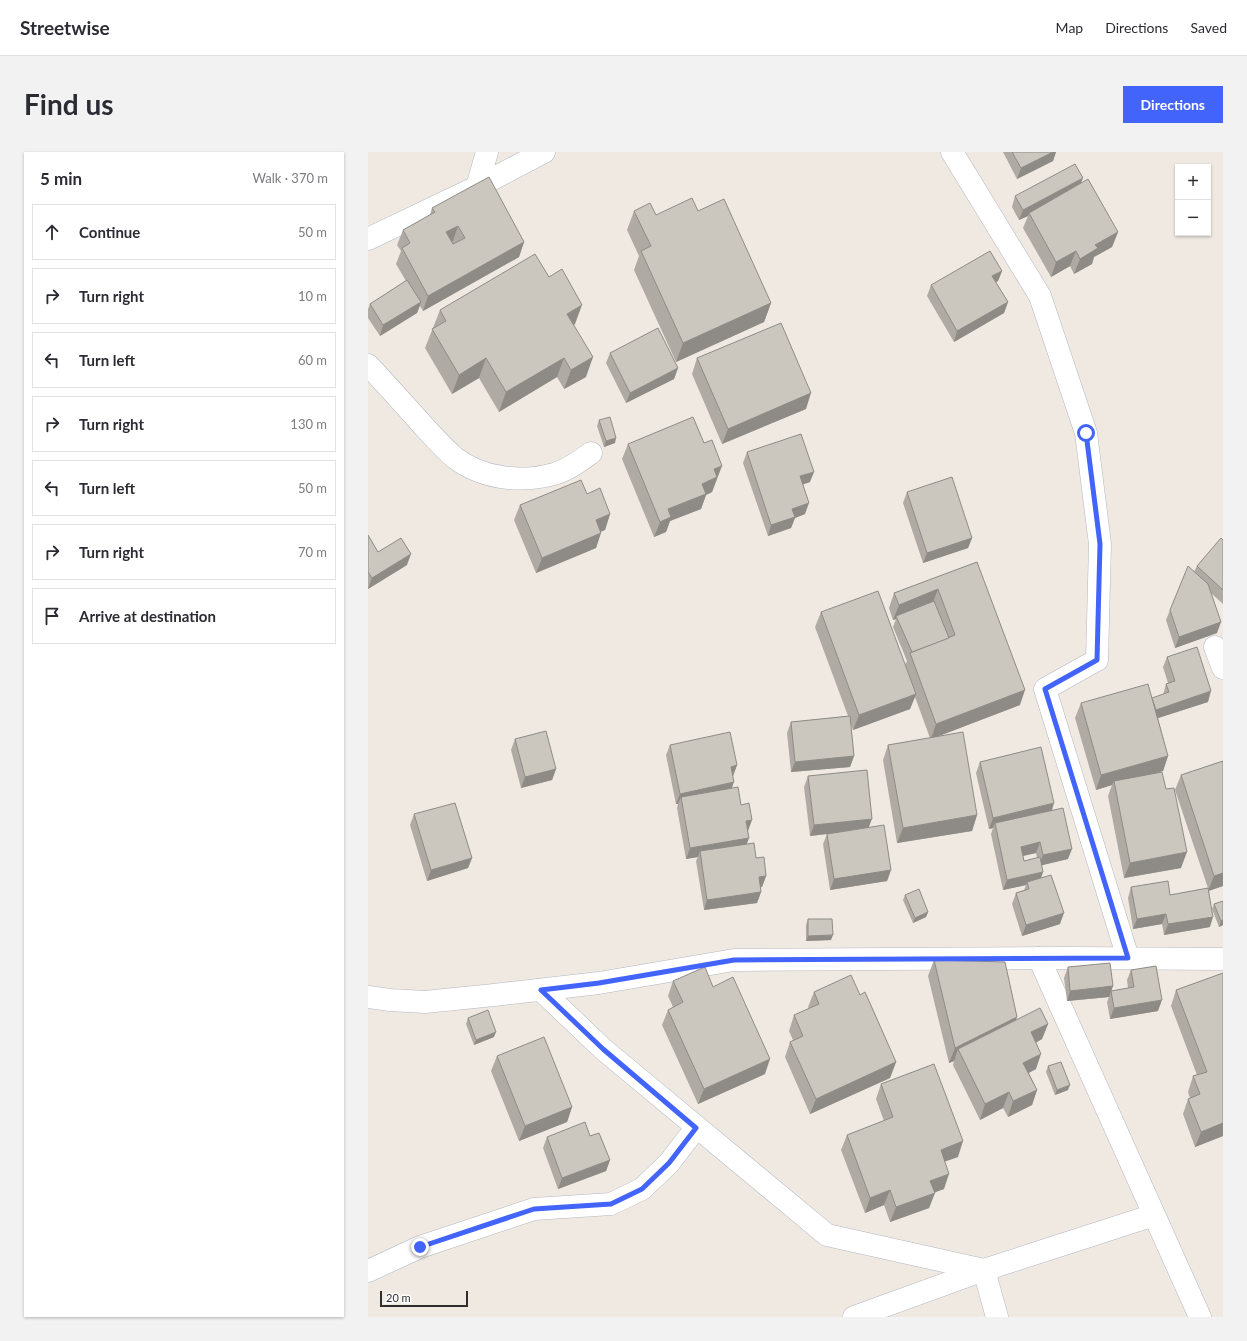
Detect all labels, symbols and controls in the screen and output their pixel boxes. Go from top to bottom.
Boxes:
text: Streetwise [20,16,110,39]
text: Map [1056,19,1083,36]
text: Directions [1105,19,1168,36]
text: Saved [1190,19,1227,36]
button: Directions [1123,86,1223,123]
text: Find us [24,87,114,121]
map controls [1175,164,1211,236]
button: + [1175,164,1211,200]
text: 5 min [40,168,82,189]
text: Walk · 370 m [252,170,328,186]
button: − [1175,200,1211,236]
icon: ahead [41,221,63,243]
text: Continue [79,223,140,241]
text: 50 m [298,224,327,240]
icon: right [41,285,63,307]
text: Turn right [79,287,144,305]
text: 10 m [298,288,327,304]
icon: left [41,349,63,371]
text: Turn left [79,351,135,369]
text: 60 m [298,352,327,368]
icon: right [41,413,63,435]
text: Turn right [79,415,144,433]
text: 130 m [290,416,327,432]
route start [1077,424,1095,442]
icon: left [41,477,63,499]
text: Turn left [79,479,135,497]
text: 50 m [298,480,327,496]
icon: right [41,541,63,563]
text: Turn right [79,543,144,561]
text: 70 m [298,544,327,560]
icon: arrive [41,605,63,627]
text: Arrive at destination [79,607,216,625]
route end [411,1238,429,1256]
scale bar [380,1289,468,1308]
text: 20 m [386,1291,411,1304]

